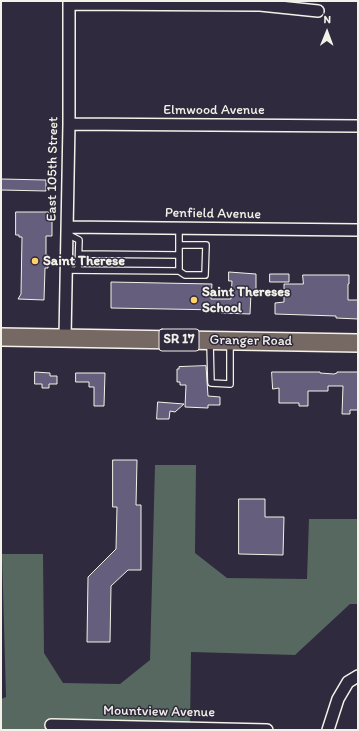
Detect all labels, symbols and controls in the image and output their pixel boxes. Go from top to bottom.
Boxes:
north arrow [307,12,347,52]
text: N [323,13,331,26]
street label: Elmwood Avenue [163,102,265,118]
street label: East 105th Street [44,117,62,221]
street label: Penfield Avenue [165,205,261,223]
place label: Saint Therese [43,253,125,269]
marker: Saint Therese [30,256,40,266]
place label: Saint Thereses School [202,284,290,316]
marker: Saint Thereses School [189,295,199,305]
road number: SR 17 [159,329,199,351]
street label: Granger Road [210,332,292,350]
street label: Mountview Avenue [103,703,215,721]

